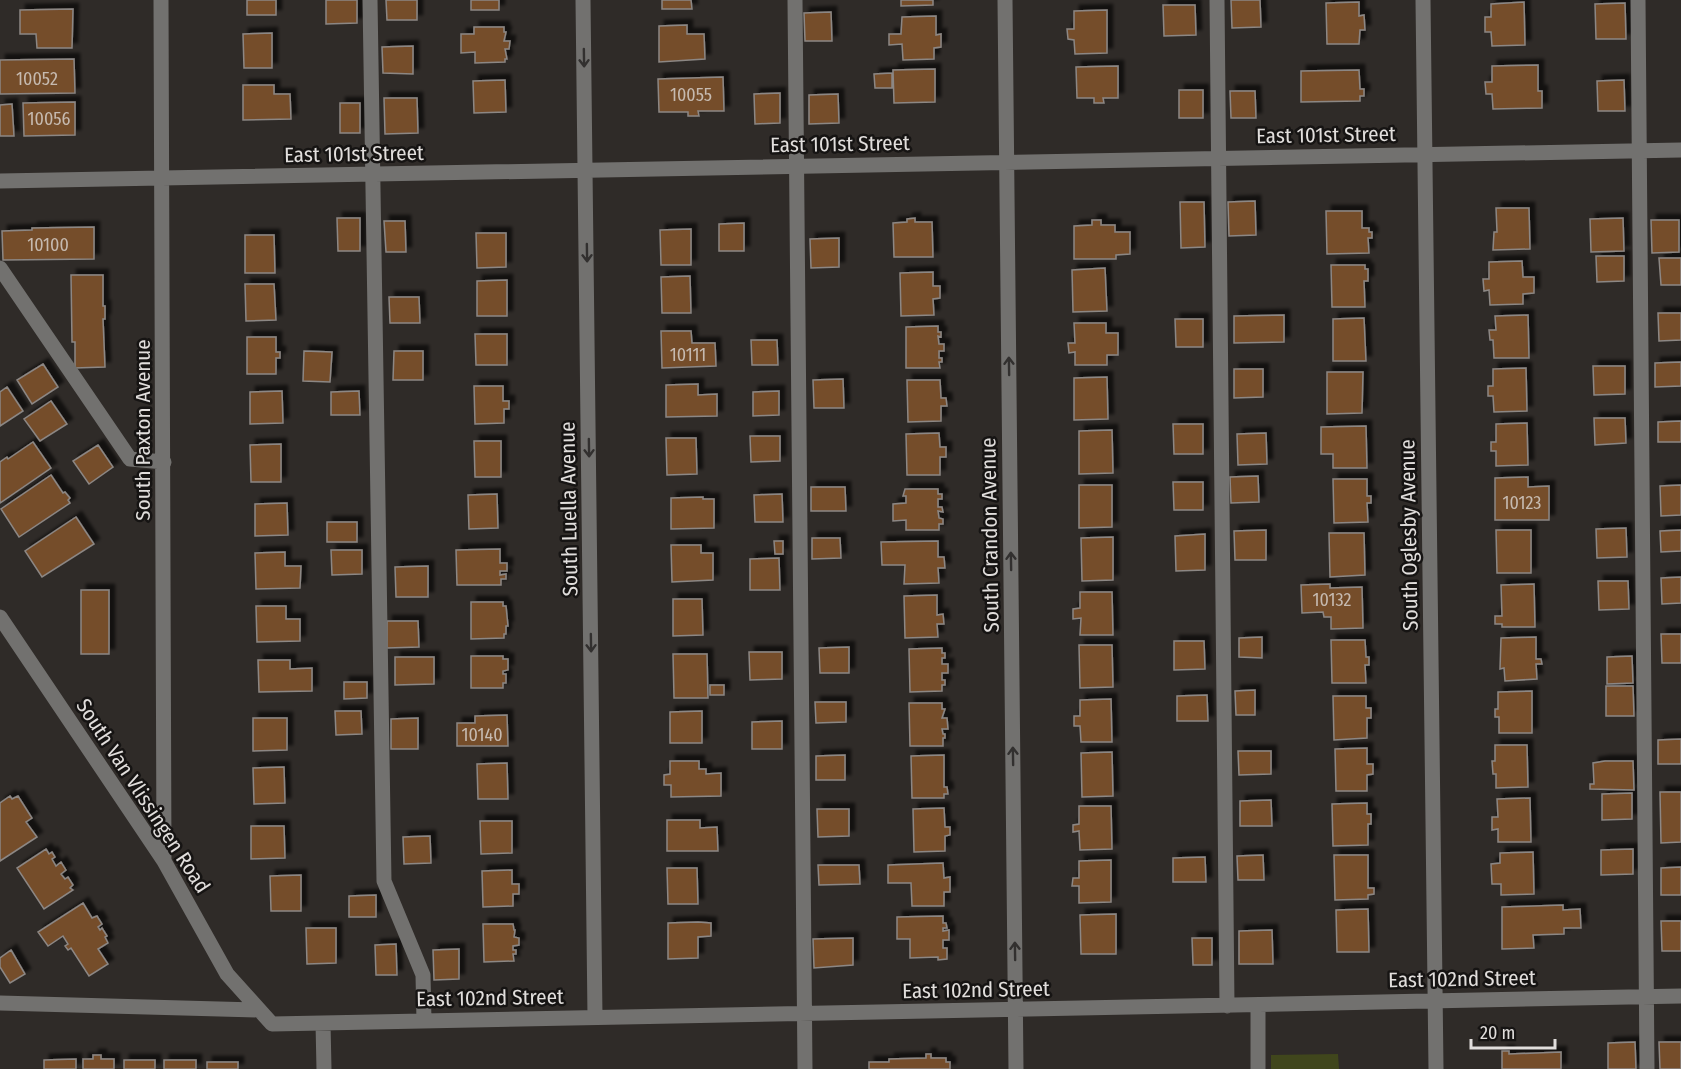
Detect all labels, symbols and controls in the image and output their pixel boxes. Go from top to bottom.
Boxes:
one-way arrow [578,48,590,68]
house number: 10052 [16,68,58,90]
house number: 10055 [670,84,712,106]
house number: 10056 [28,108,71,130]
street label: East 101st Street [1256,121,1396,149]
street label: East 101st Street [770,130,910,158]
street label: East 101st Street [284,140,424,168]
house number: 10100 [27,234,69,256]
one-way arrow [581,243,592,263]
street label: South Paxton Avenue [130,339,156,521]
house number: 10111 [670,344,706,366]
one-way arrow [1003,357,1015,377]
street label: South Luella Avenue [554,421,584,597]
street label: South Crandon Avenue [975,437,1005,633]
one-way arrow [583,438,595,458]
street label: South Oglesby Avenue [1394,439,1424,631]
house number: 10123 [1503,492,1542,514]
one-way arrow [1005,552,1017,572]
house number: 10132 [1313,589,1351,611]
one-way arrow [585,633,597,653]
street label: South Van Vlissingen Road [70,694,216,898]
house number: 10140 [461,724,503,746]
one-way arrow [1007,747,1019,767]
one-way arrow [1009,942,1021,962]
street label: East 102nd Street [1388,965,1536,993]
street label: East 102nd Street [902,976,1050,1004]
street label: East 102nd Street [416,984,564,1012]
scale bar [1471,1012,1555,1050]
text: 20 m [1480,1022,1515,1044]

